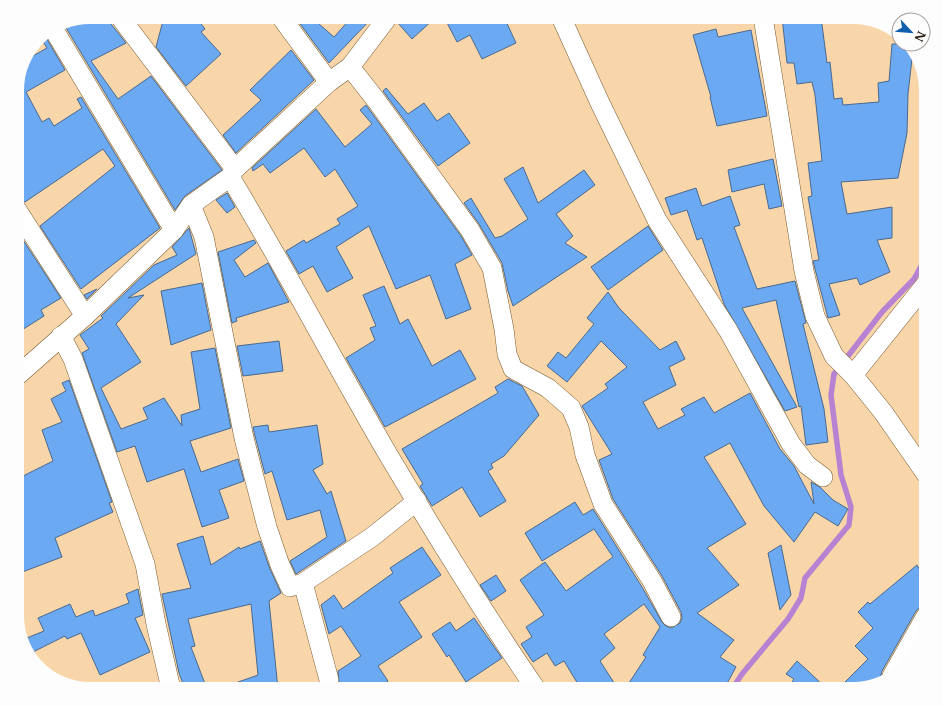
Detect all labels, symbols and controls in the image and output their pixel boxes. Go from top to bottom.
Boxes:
north arrow [891,12,931,52]
text: N [911,29,929,45]

